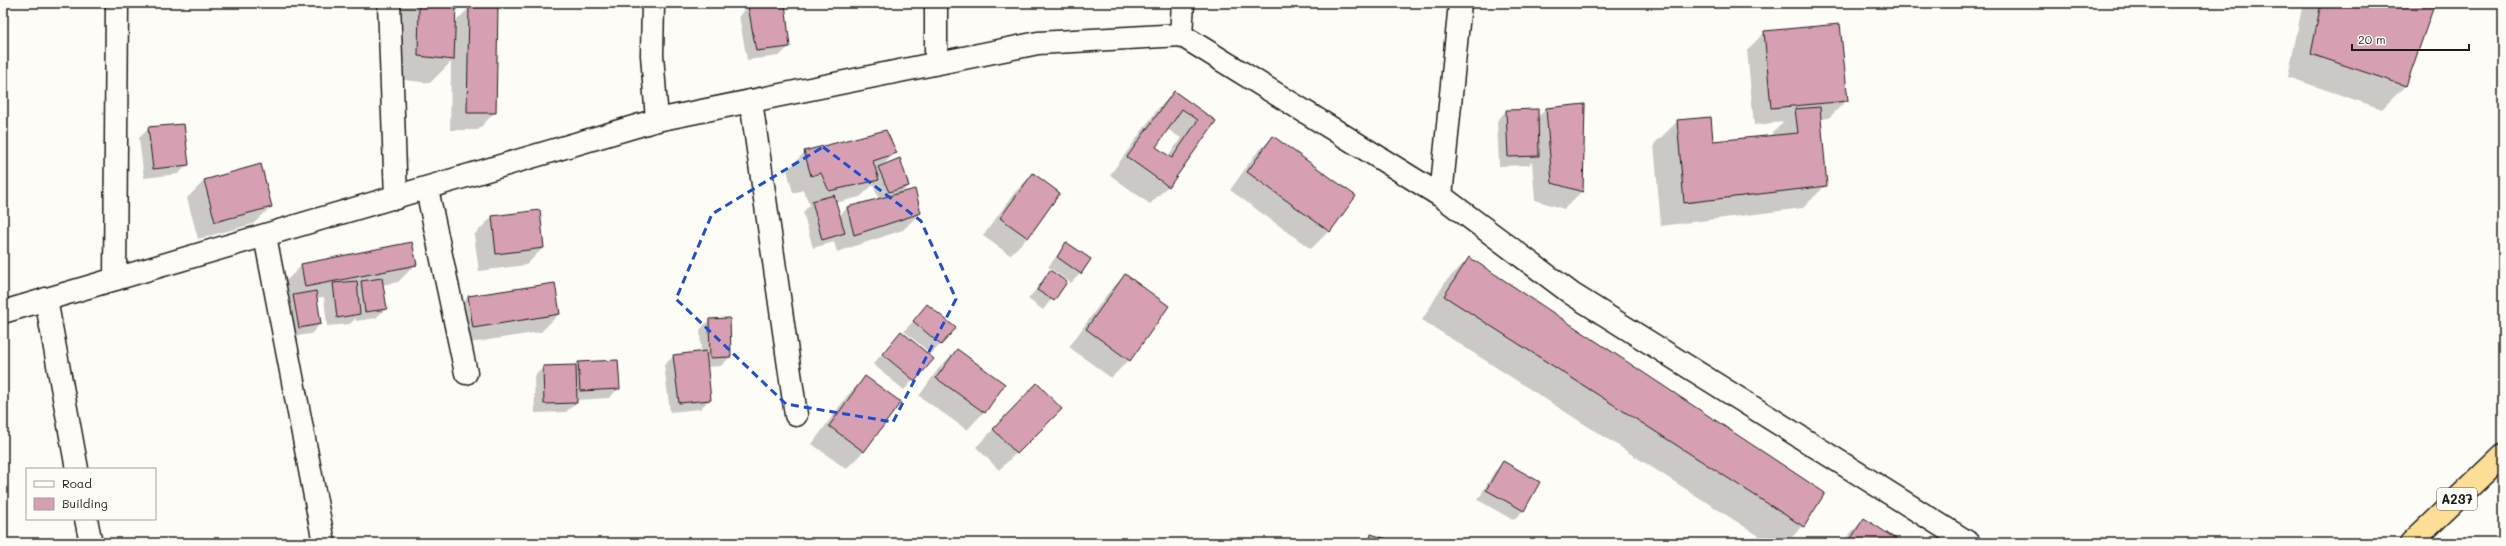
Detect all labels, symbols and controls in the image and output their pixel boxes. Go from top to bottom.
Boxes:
scale bar [2352,26,2469,52]
text: 20 m [2358,31,2386,47]
legend [26,468,156,520]
text: Road [62,475,92,491]
road number: A237 [2437,488,2477,510]
text: Building [62,495,108,511]

